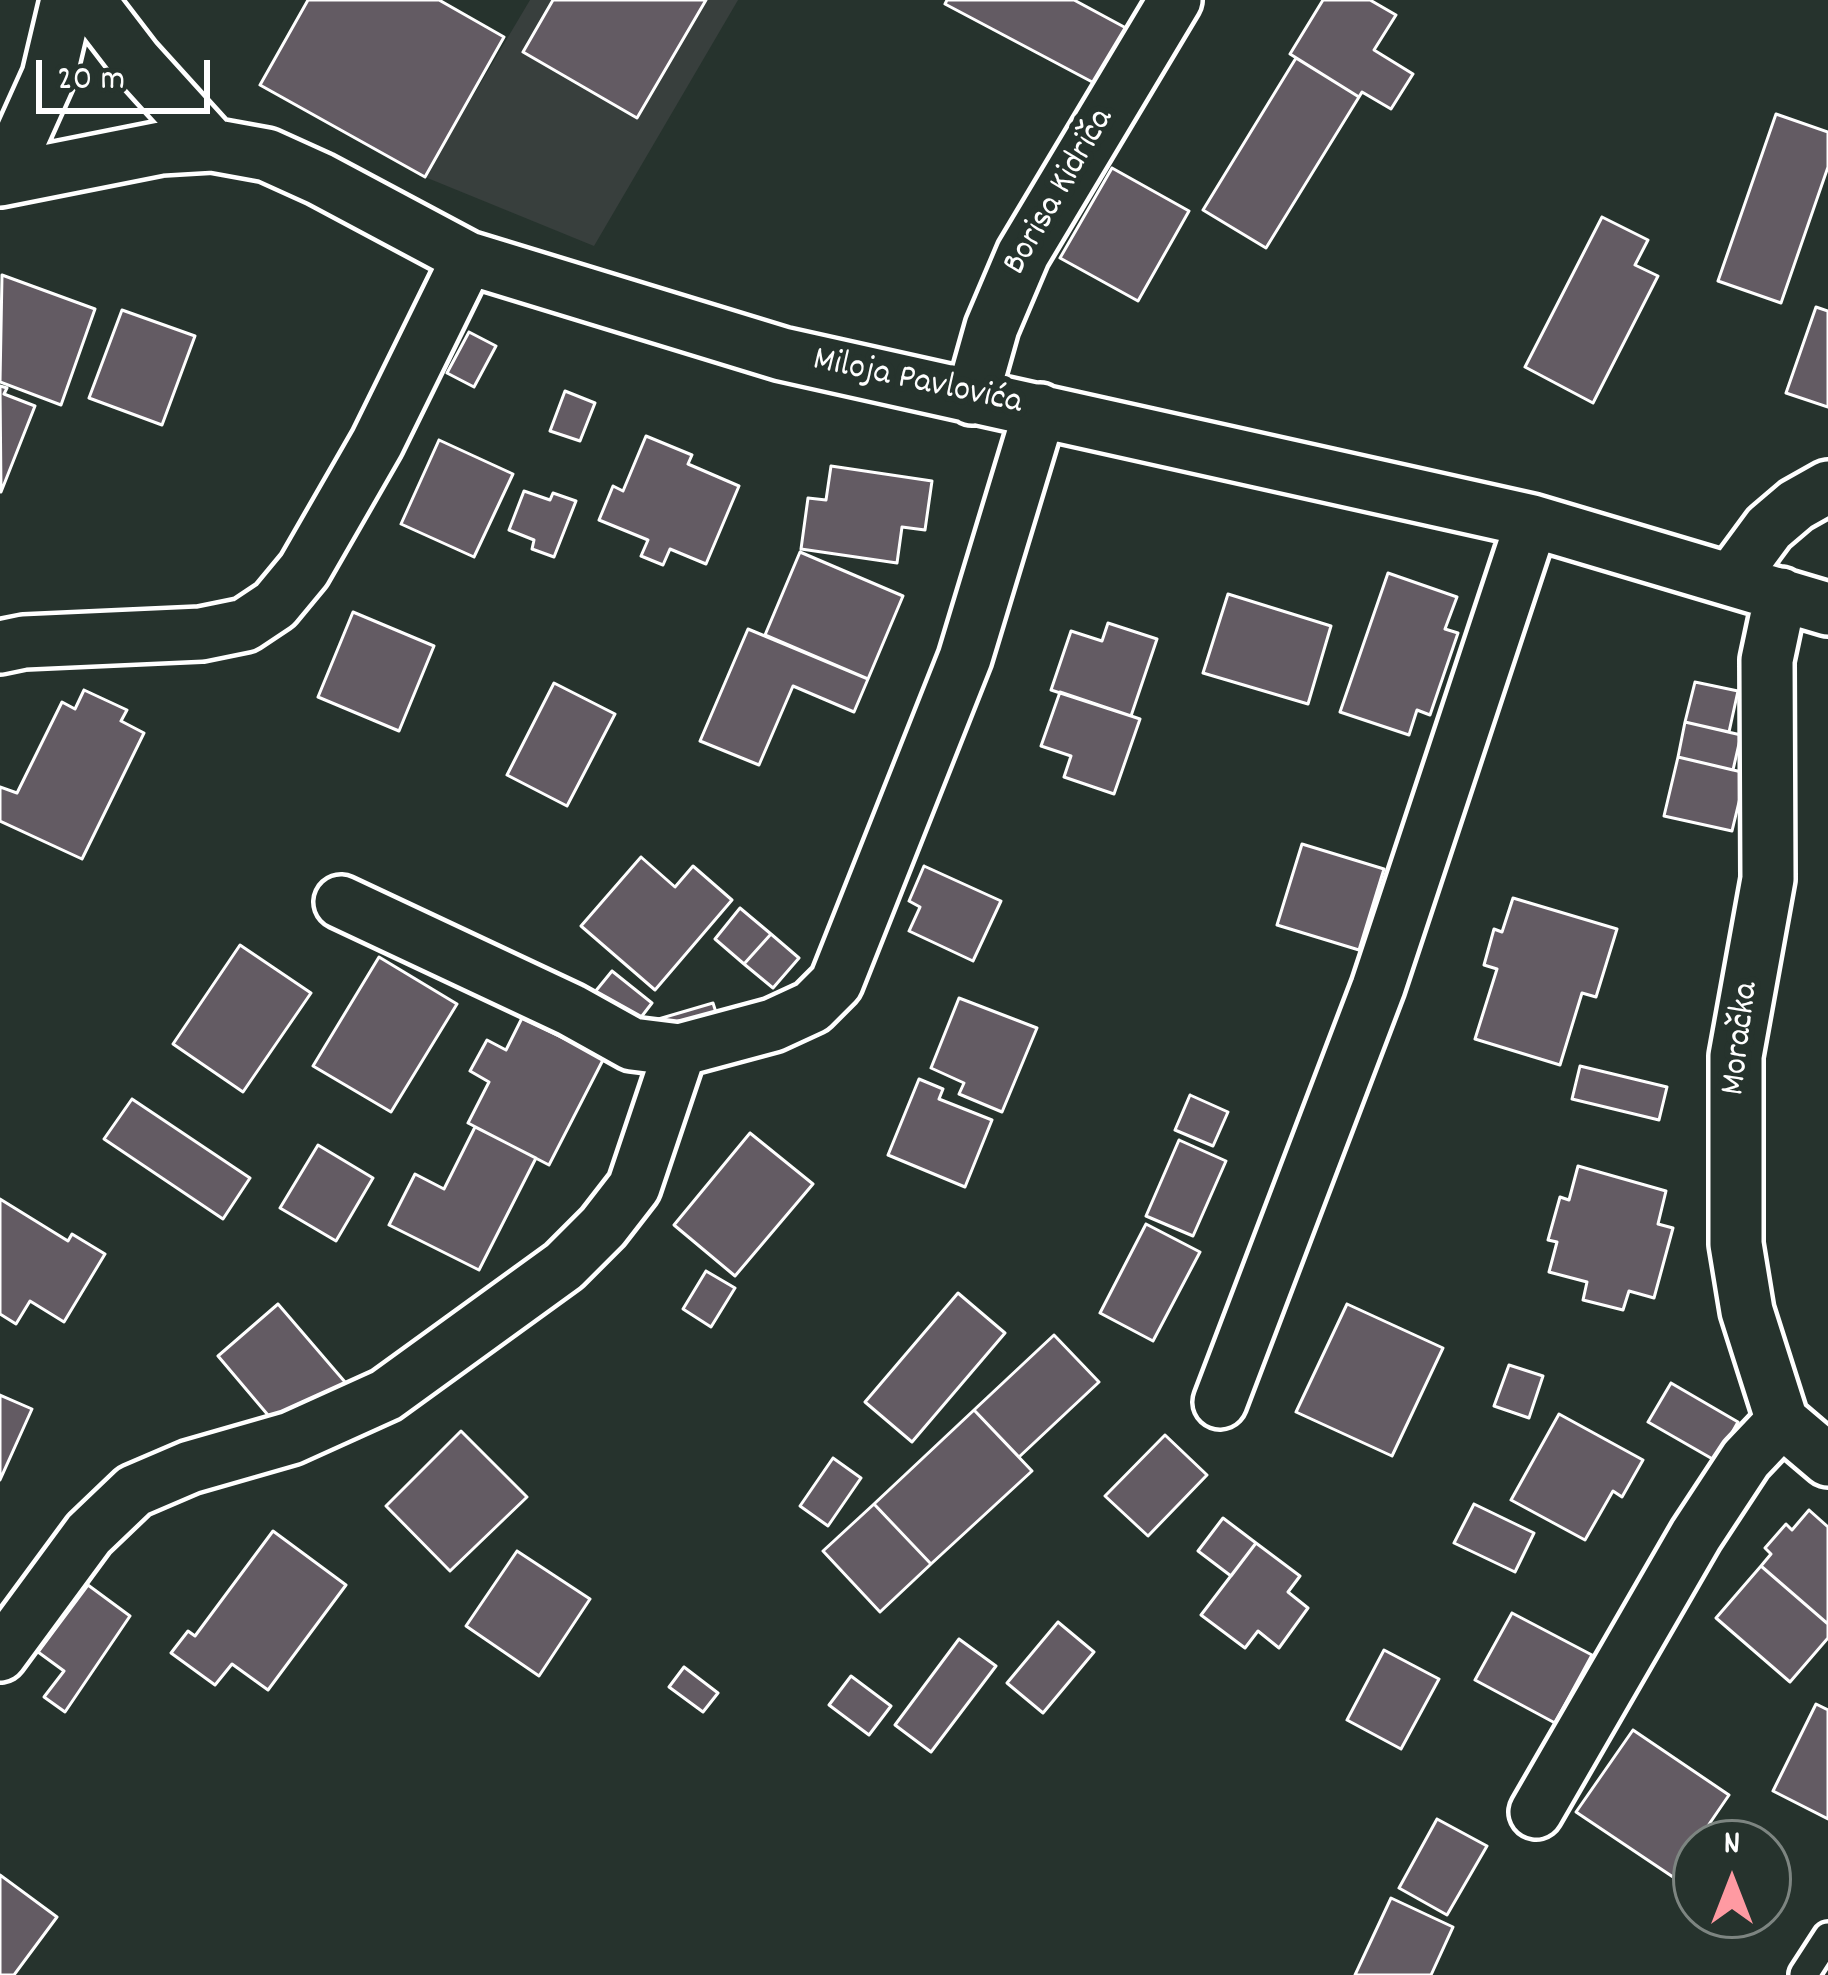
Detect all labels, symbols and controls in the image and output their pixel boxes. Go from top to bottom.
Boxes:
scale bar [42,36,216,110]
text: 20 m [57,55,125,107]
street label: Borisa Kidriča [996,102,1126,284]
street label: Miloja Pavlovića [809,341,1025,427]
street label: Moračka [1715,980,1771,1098]
north arrow [1672,1819,1792,1939]
text: N [1724,1822,1740,1869]

